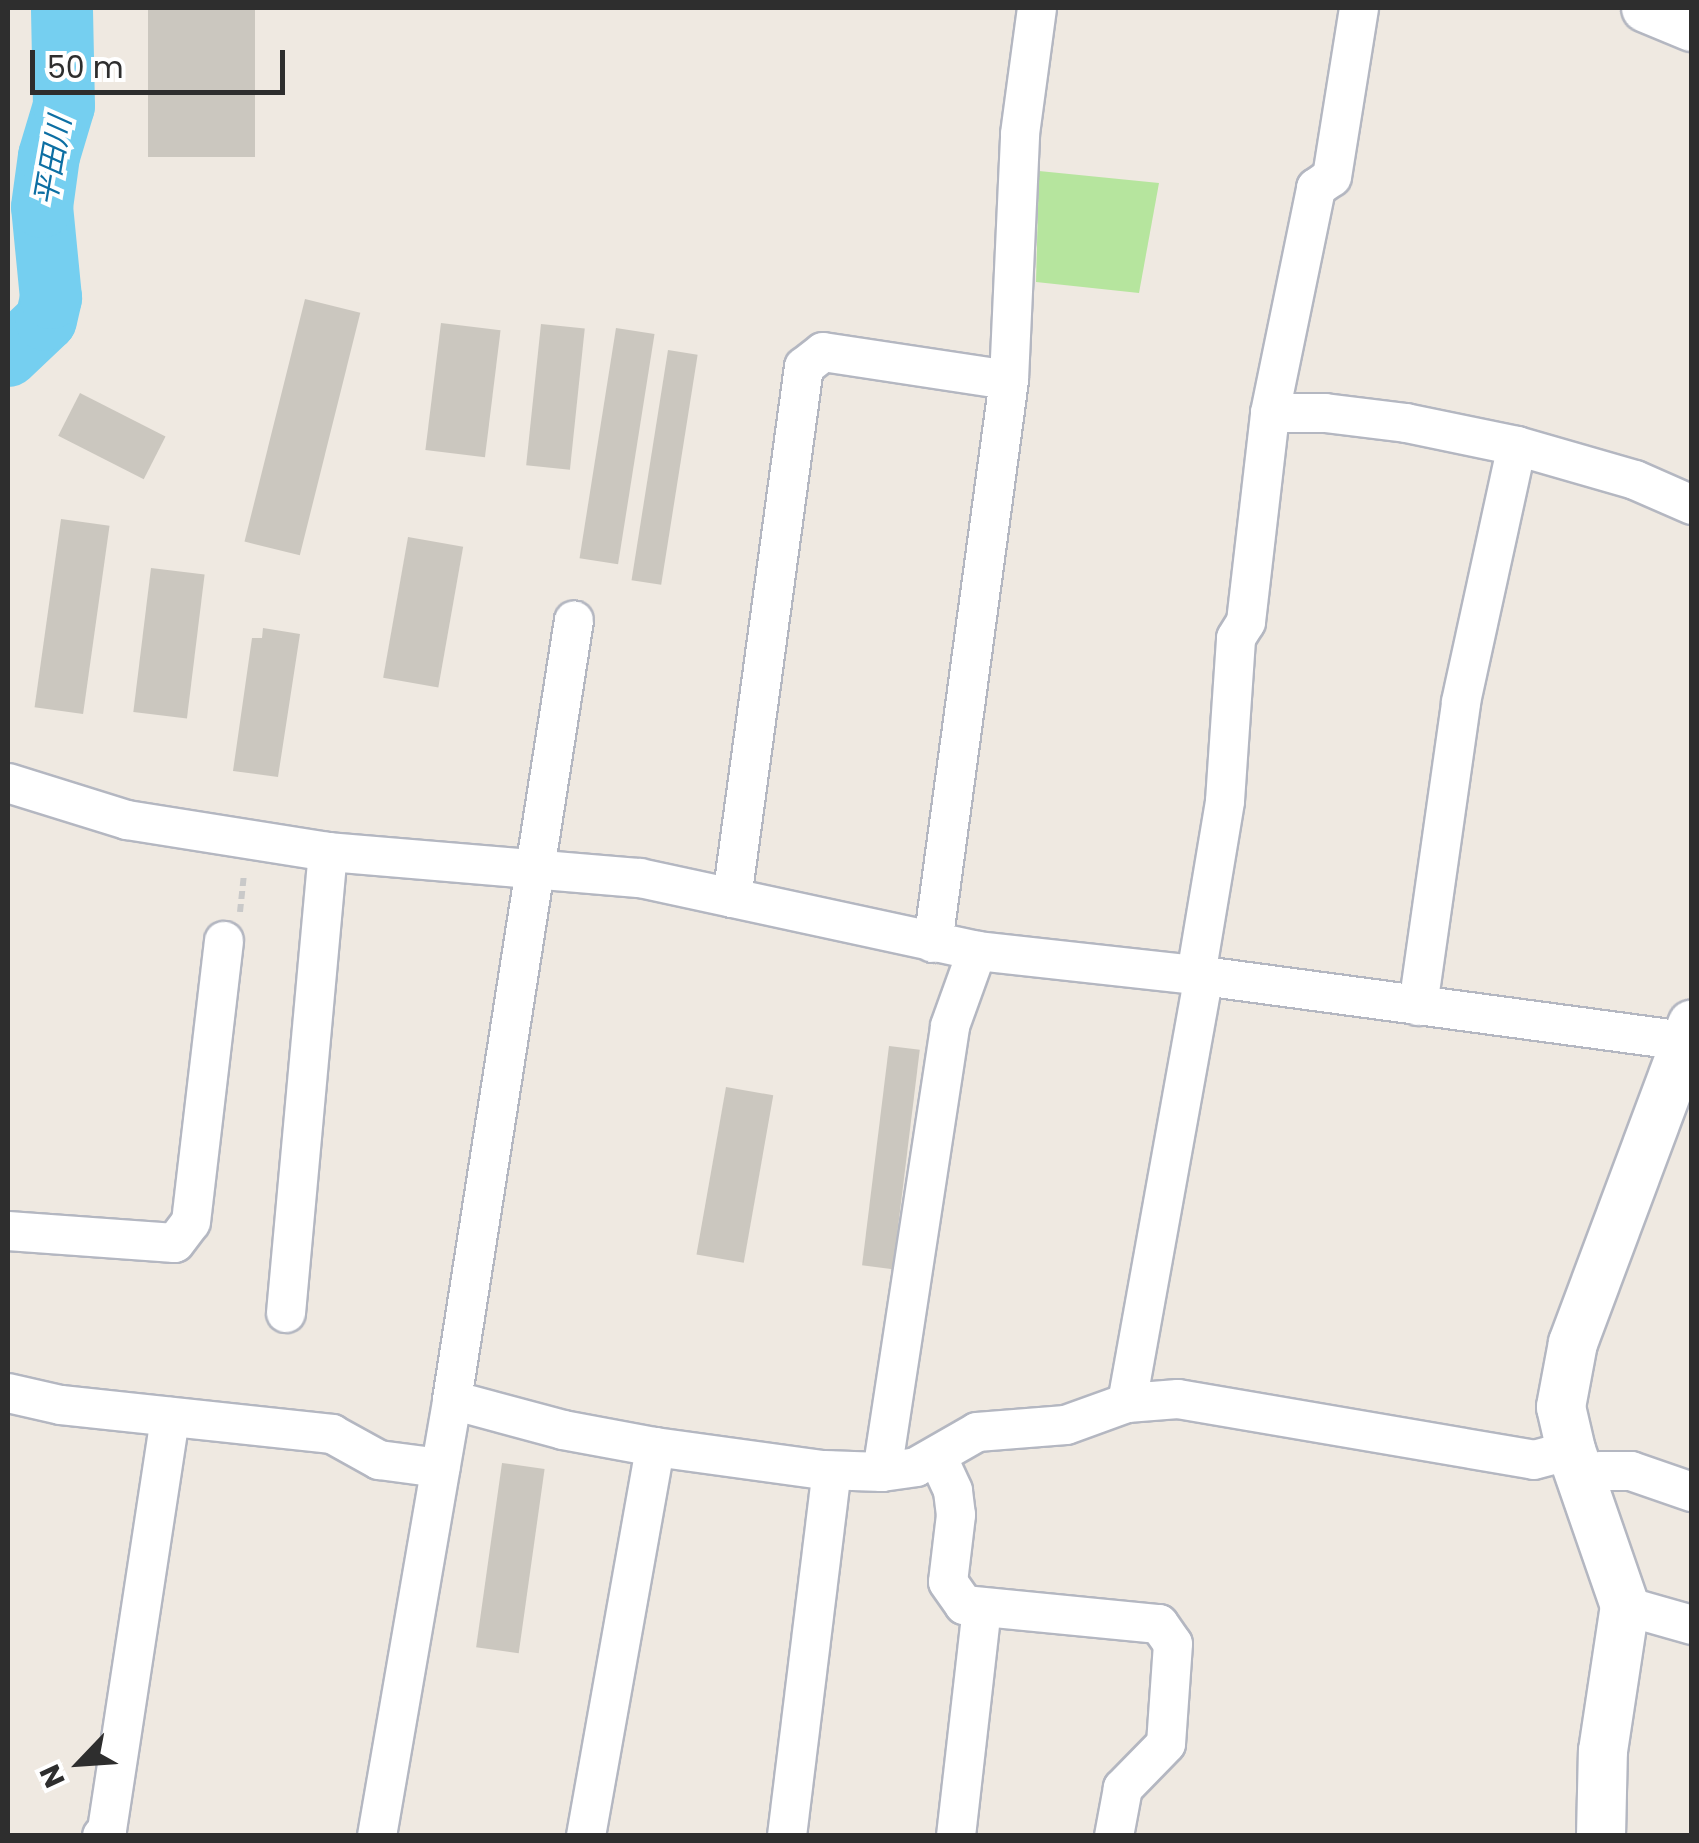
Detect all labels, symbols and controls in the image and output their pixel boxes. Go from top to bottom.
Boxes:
scale bar [35,30,290,92]
text: 50 m [47,46,124,89]
water label: 平田川 [27,114,79,208]
north arrow [30,1713,130,1813]
text: N [30,1758,74,1794]

